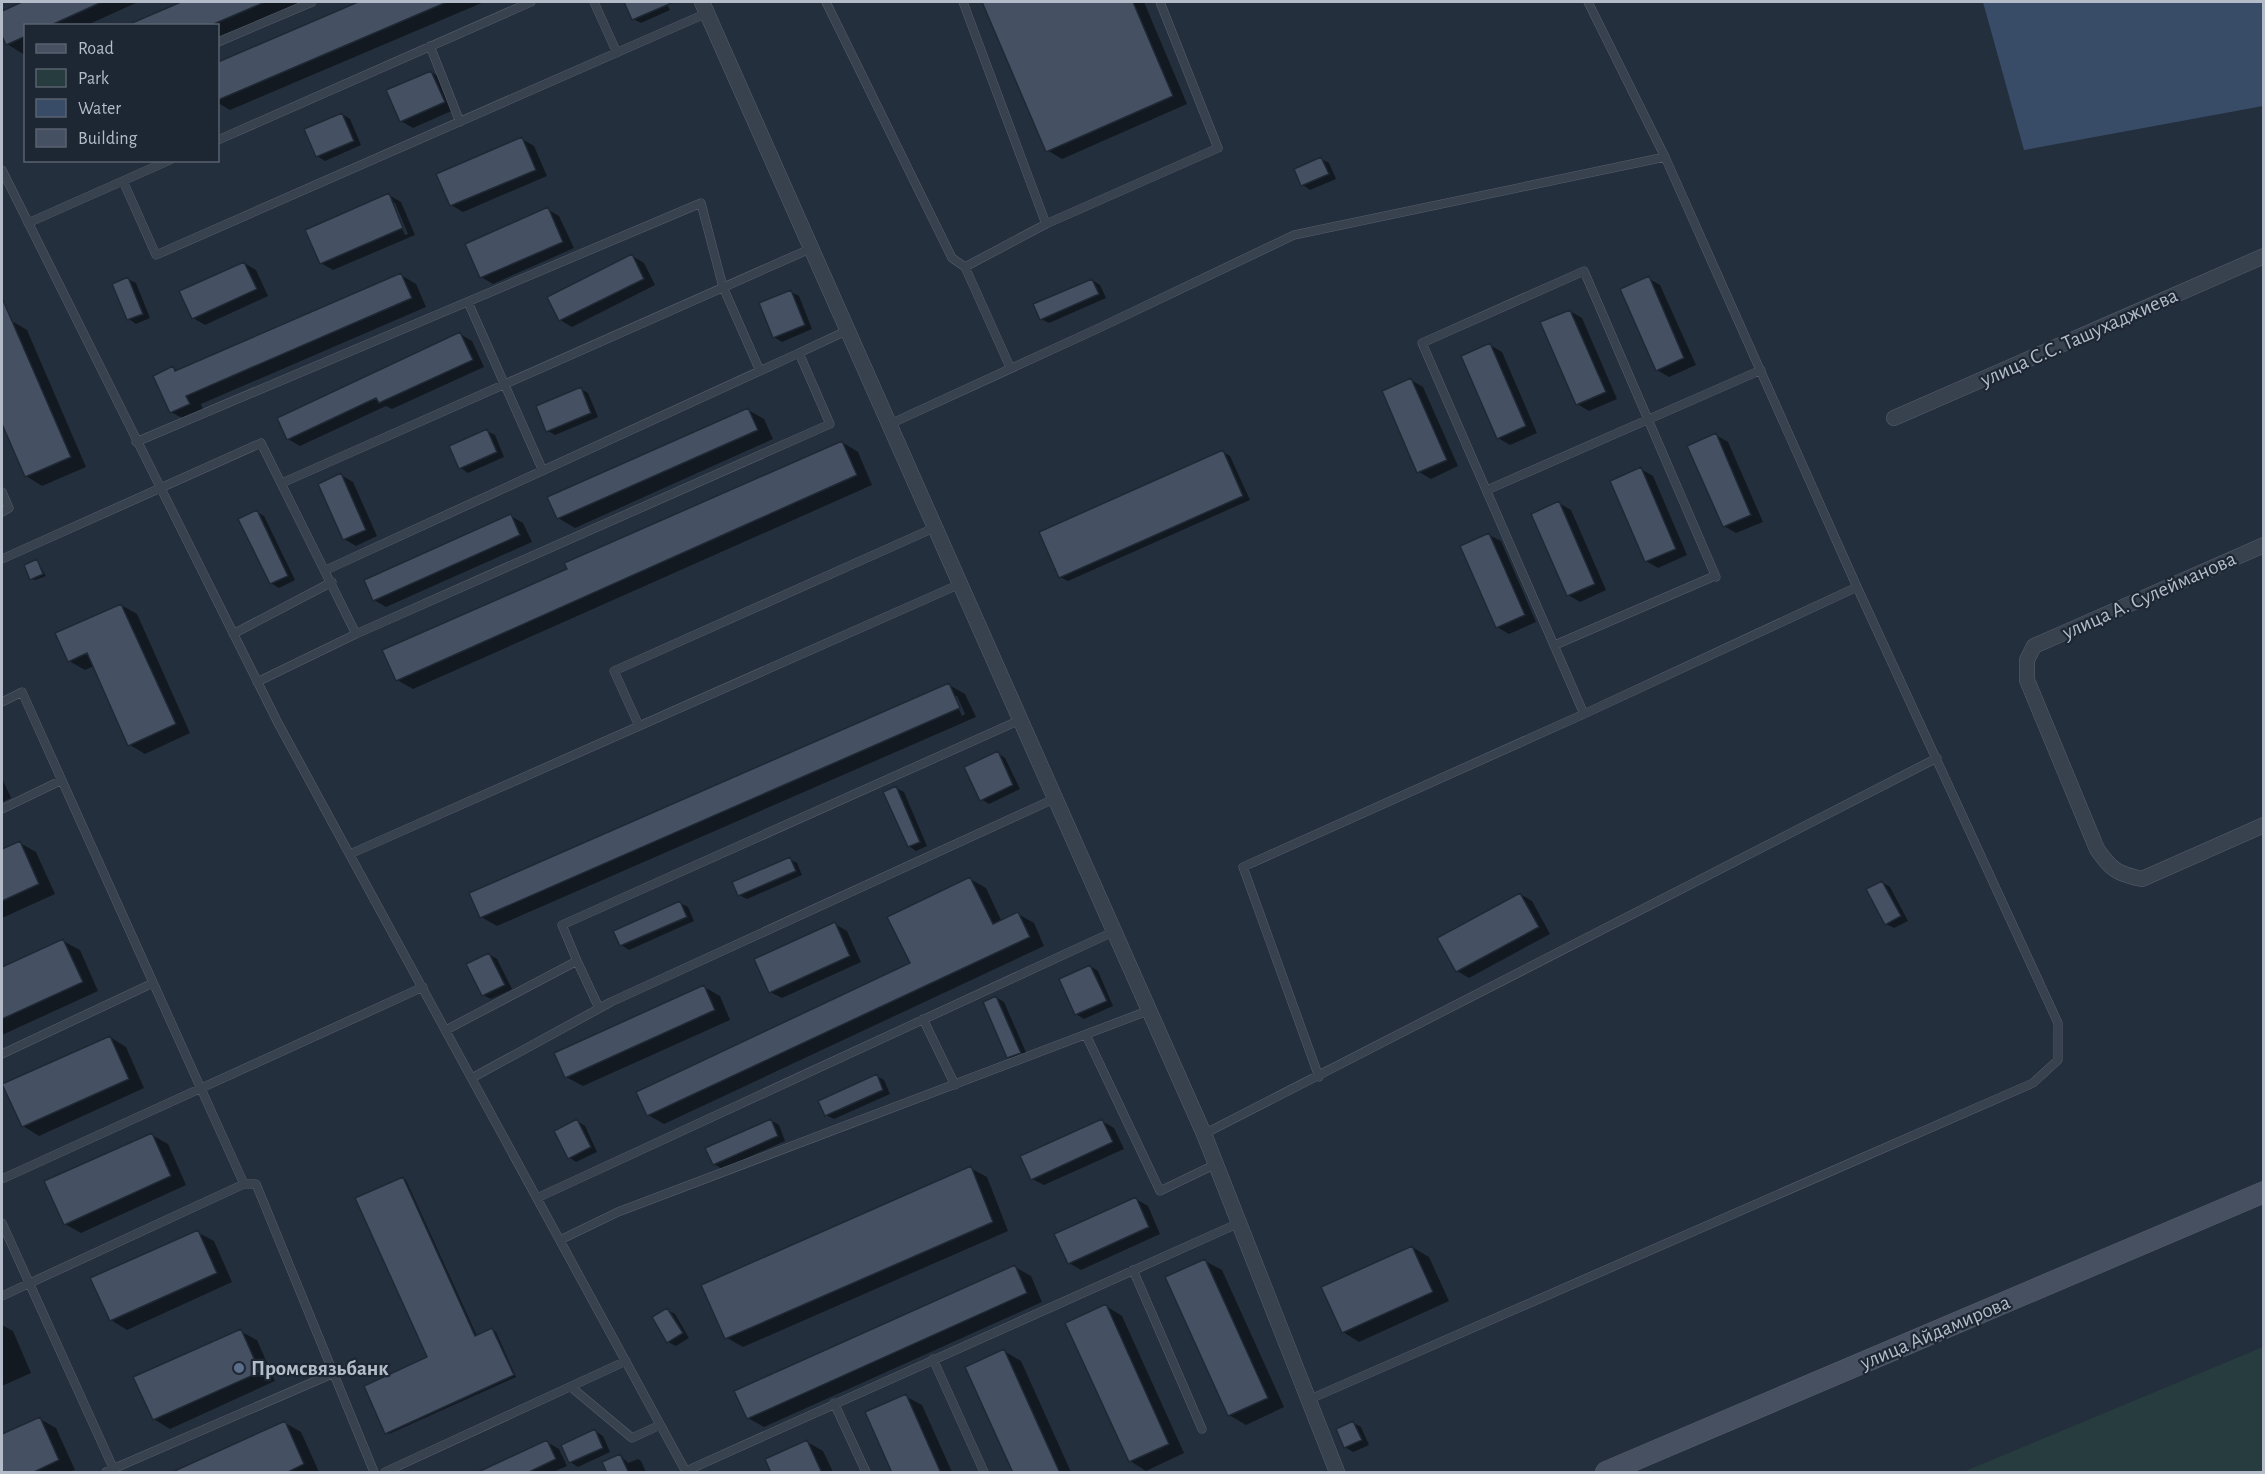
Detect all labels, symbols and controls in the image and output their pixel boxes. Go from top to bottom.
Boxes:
legend [24,24,219,162]
text: Road [78,40,114,58]
text: Park [78,70,110,88]
text: Water [78,100,121,118]
text: Building [78,130,138,148]
street label: улица С.С. Ташухаджиева [1977,284,2181,391]
street label: улица А. Сулейманова [2058,548,2239,644]
street label: улица Айдамирова [1856,1291,2014,1374]
place label: Промсвязьбанк [251,1358,389,1379]
marker: Промсвязьбанк [232,1361,246,1375]

